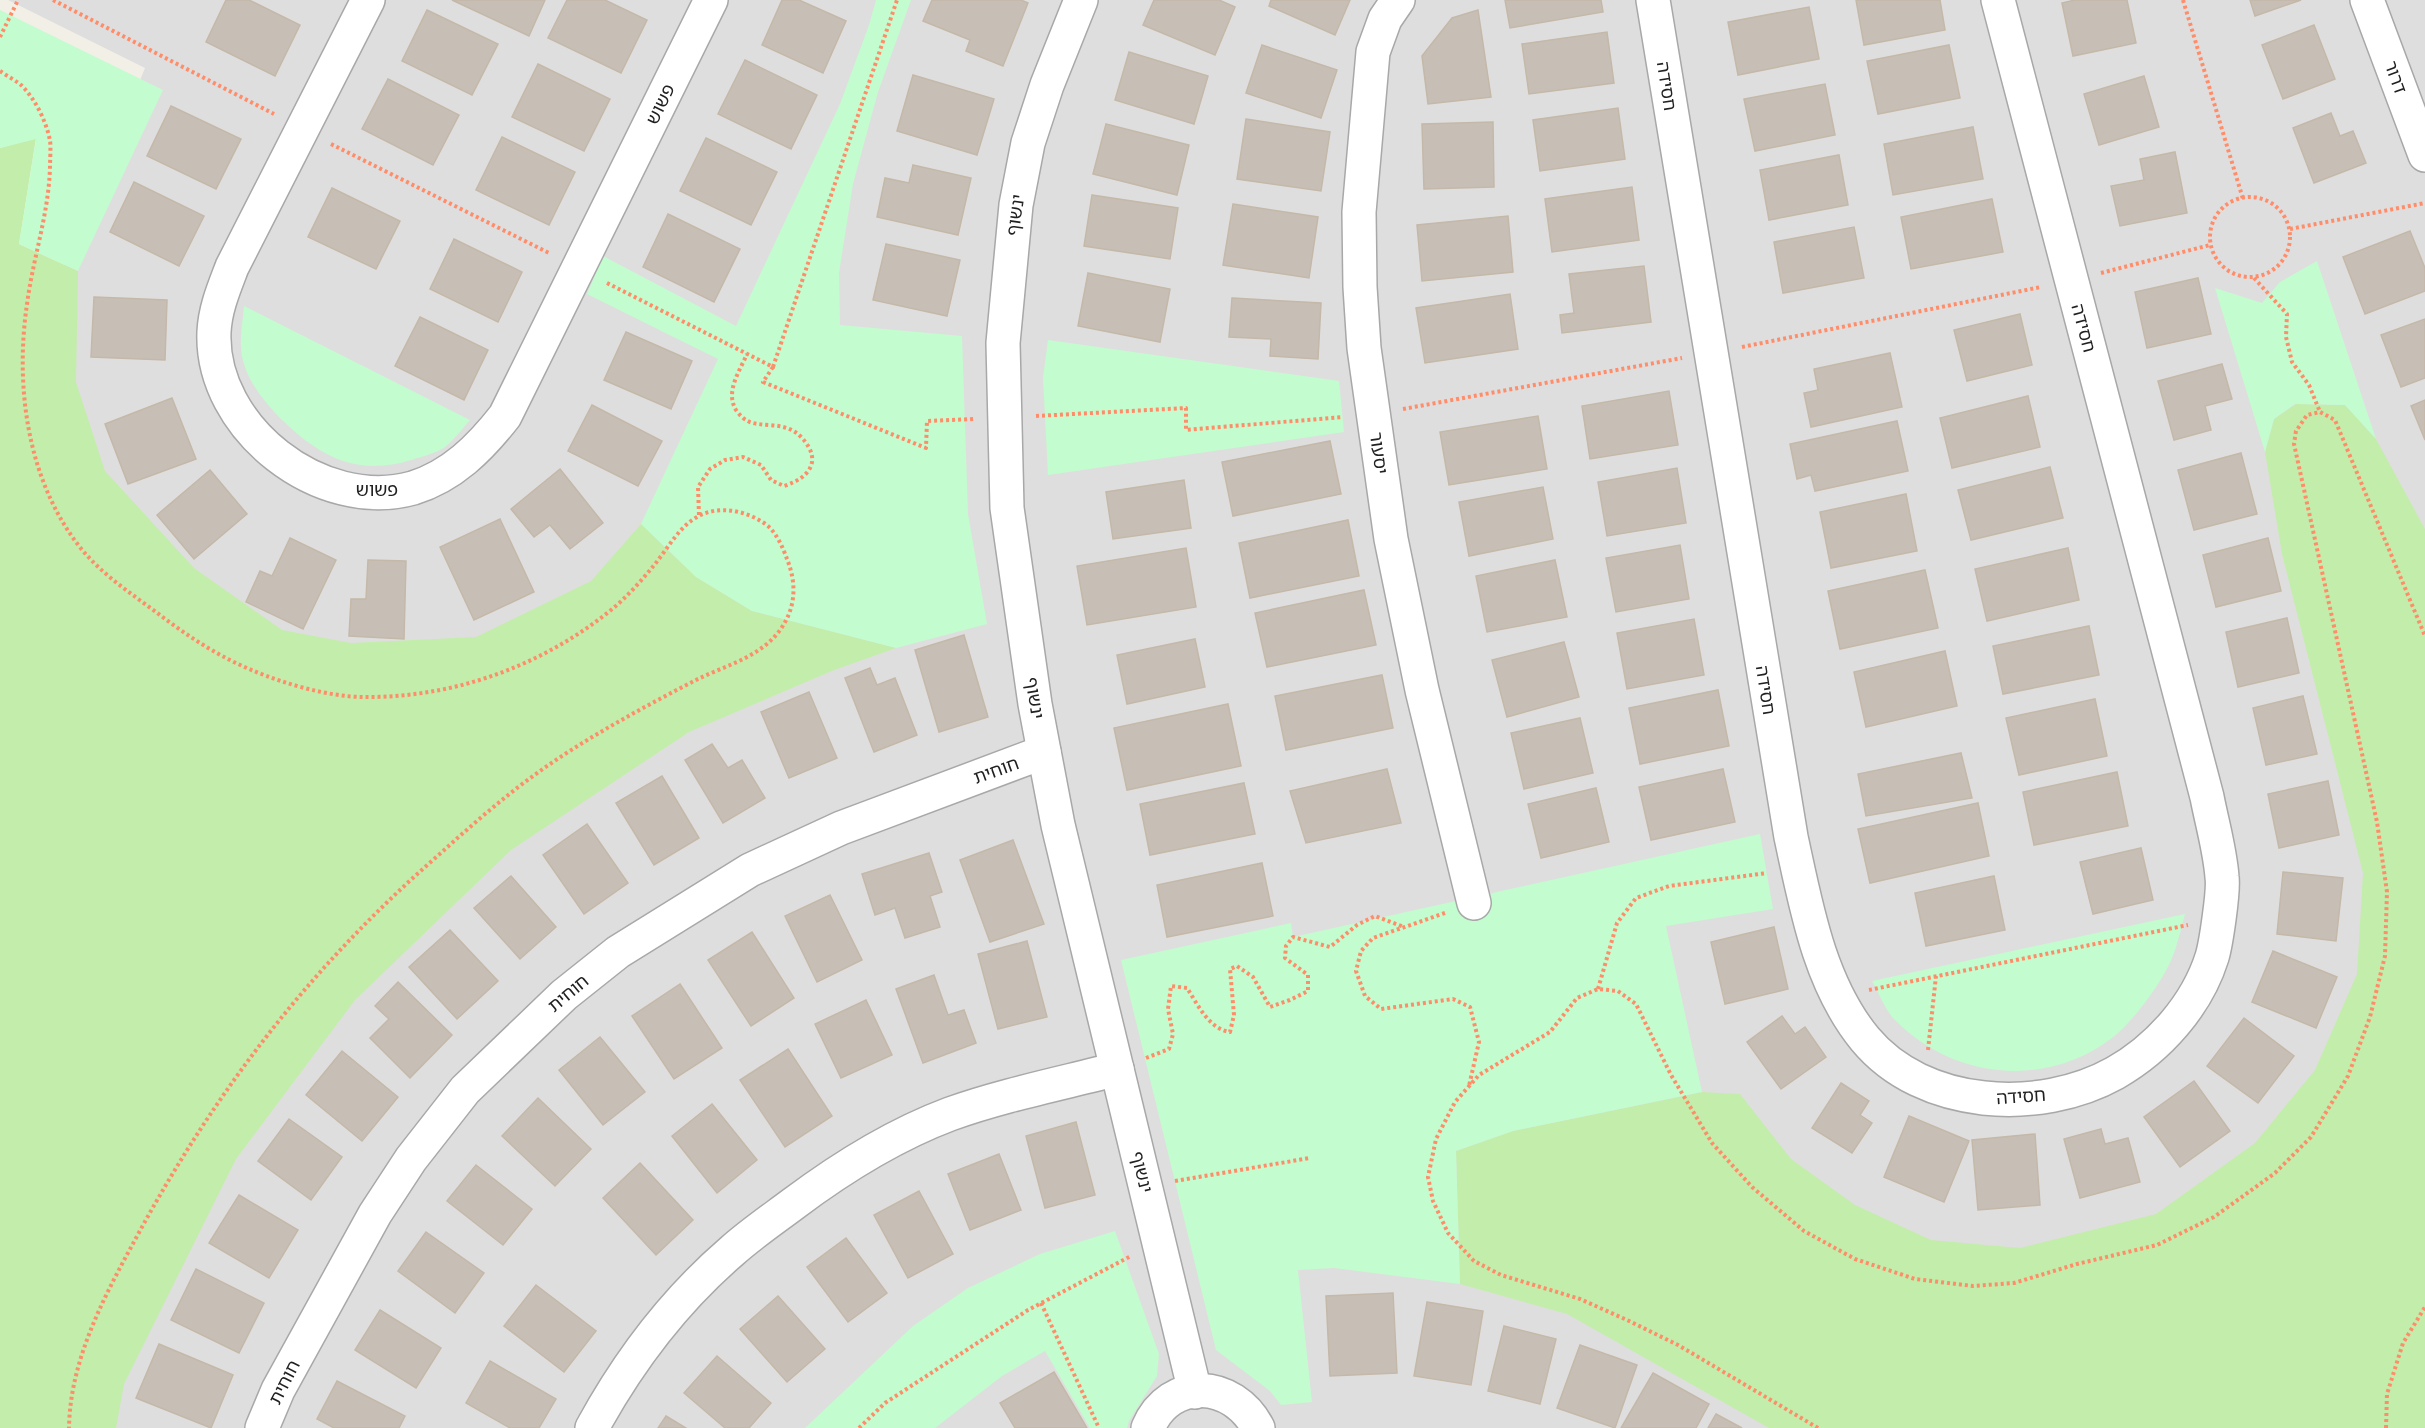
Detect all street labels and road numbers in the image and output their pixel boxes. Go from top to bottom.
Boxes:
street label: דרור [2380,58,2412,96]
street label: חסידה [1653,60,1681,112]
street label: פשוש [641,80,679,128]
street label: ינשוף [1002,193,1028,237]
street label: חסידה [2067,301,2101,355]
street label: יסעור [1366,431,1392,475]
street label: פשוש [356,479,398,500]
street label: חסידה [1752,664,1780,716]
street label: ינשוף [1021,676,1049,720]
street label: חוחית [971,752,1021,788]
street label: חוחית [543,970,593,1016]
street label: חסידה [1996,1084,2046,1108]
street label: ינשוף [1127,1149,1157,1195]
street label: חוחית [264,1357,304,1407]

